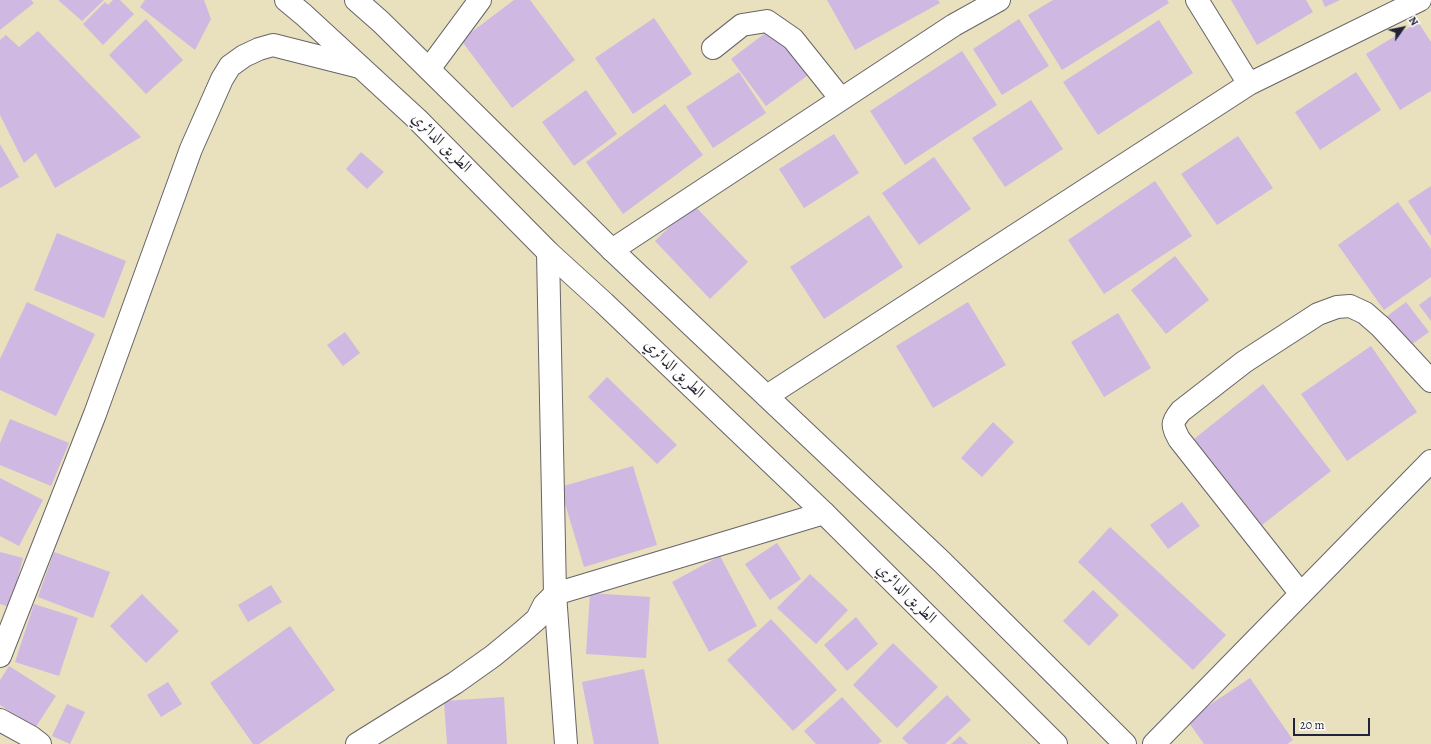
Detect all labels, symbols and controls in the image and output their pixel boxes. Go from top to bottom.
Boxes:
north arrow [1383,8,1423,48]
text: N [1405,14,1422,29]
street label: الطريق الدائري [407,109,475,177]
street label: الطريق الدائري [640,335,708,403]
street label: الطريق الدائري [872,560,940,628]
scale bar [1295,710,1372,736]
text: 20 m [1300,717,1324,733]

